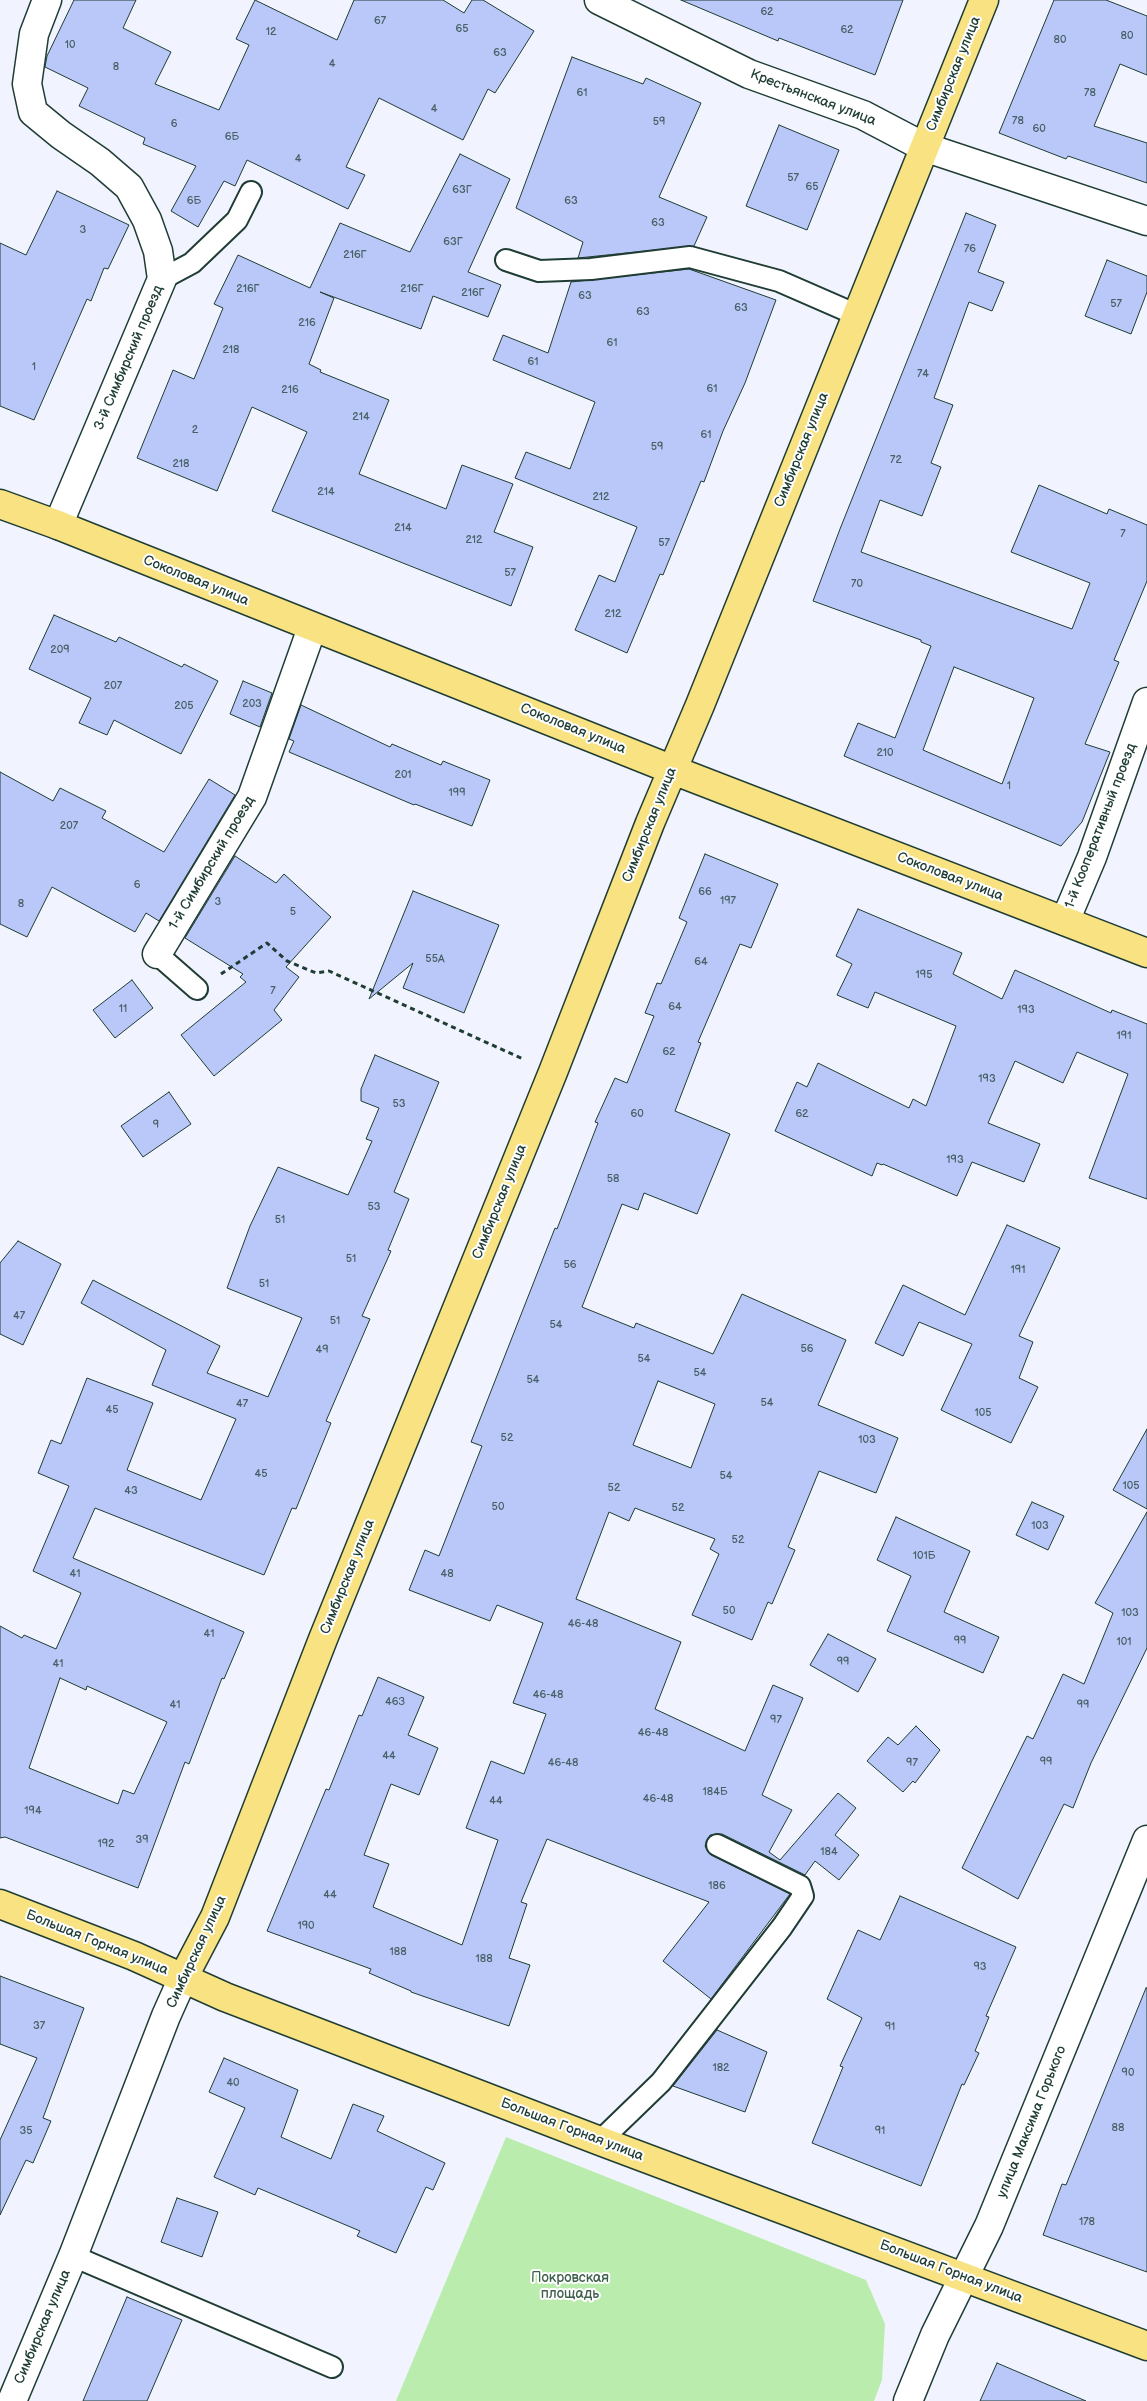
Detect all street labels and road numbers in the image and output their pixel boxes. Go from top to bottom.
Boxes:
street label: Симбирская улица [923,14,985,134]
street label: Крестьянская улица [748,66,878,130]
street label: 3-й Симбирский проезд [91,283,167,433]
street label: Симбирская улица [771,390,833,510]
street label: Соколовая улица [141,552,251,610]
street label: Соколовая улица [518,700,628,758]
street label: 1-й Кооперативный проезд [1062,741,1140,911]
street label: Симбирская улица [619,765,681,885]
street label: 1-й Симбирский проезд [166,793,258,933]
street label: Соколовая улица [895,849,1005,905]
street label: Симбирская улица [469,1142,531,1262]
street label: Симбирская улица [317,1517,379,1637]
street label: Симбирская улица [163,1893,231,2011]
street label: Большая Горная улица [23,1907,171,1979]
street label: улица Максима Горького [994,2044,1070,2200]
street label: Большая Горная улица [498,2095,646,2165]
street label: Большая Горная улица [877,2237,1025,2307]
street label: Симбирская улица [11,2267,75,2387]

